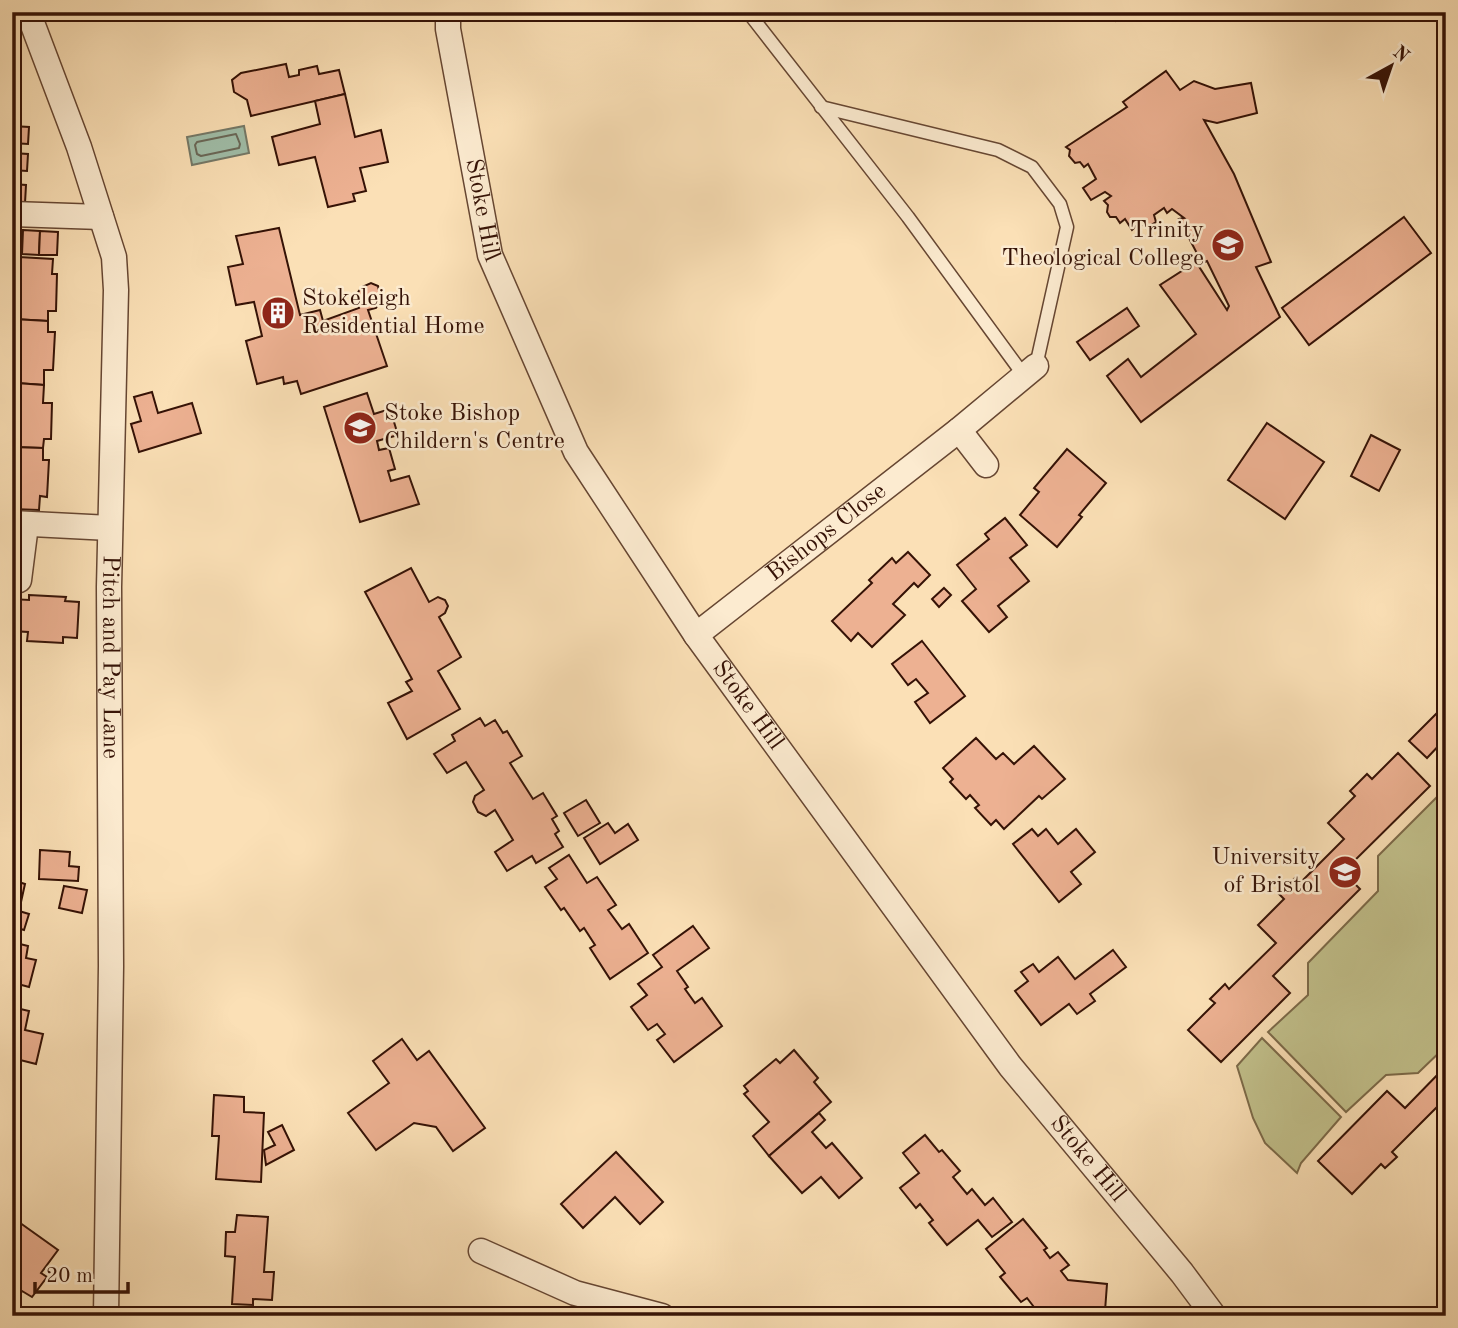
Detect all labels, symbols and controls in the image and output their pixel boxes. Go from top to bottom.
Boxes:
north arrow [1356,32,1426,102]
text: N [1389,43,1412,67]
street label: Stoke Hill [460,157,503,265]
place label: Trinity Theological College [1002,219,1204,271]
school or university icon: Trinity Theological College [1209,226,1247,264]
place label: Stokeleigh Residential Home [302,287,485,339]
building icon: Stokeleigh Residential Home [259,294,297,332]
place label: Stoke Bishop Childern's Centre [384,402,565,454]
school or university icon: Stoke Bishop Childern's Centre [341,409,379,447]
street label: Bishops Close [763,479,891,587]
street label: Pitch and Pay Lane [97,555,122,759]
street label: Stoke Hill [707,657,788,755]
place label: University of Bristol [1211,846,1320,898]
school or university icon: University of Bristol [1326,853,1364,891]
street label: Stoke Hill [1045,1112,1130,1207]
scale bar [35,1251,128,1295]
text: 20 m [46,1266,93,1287]

